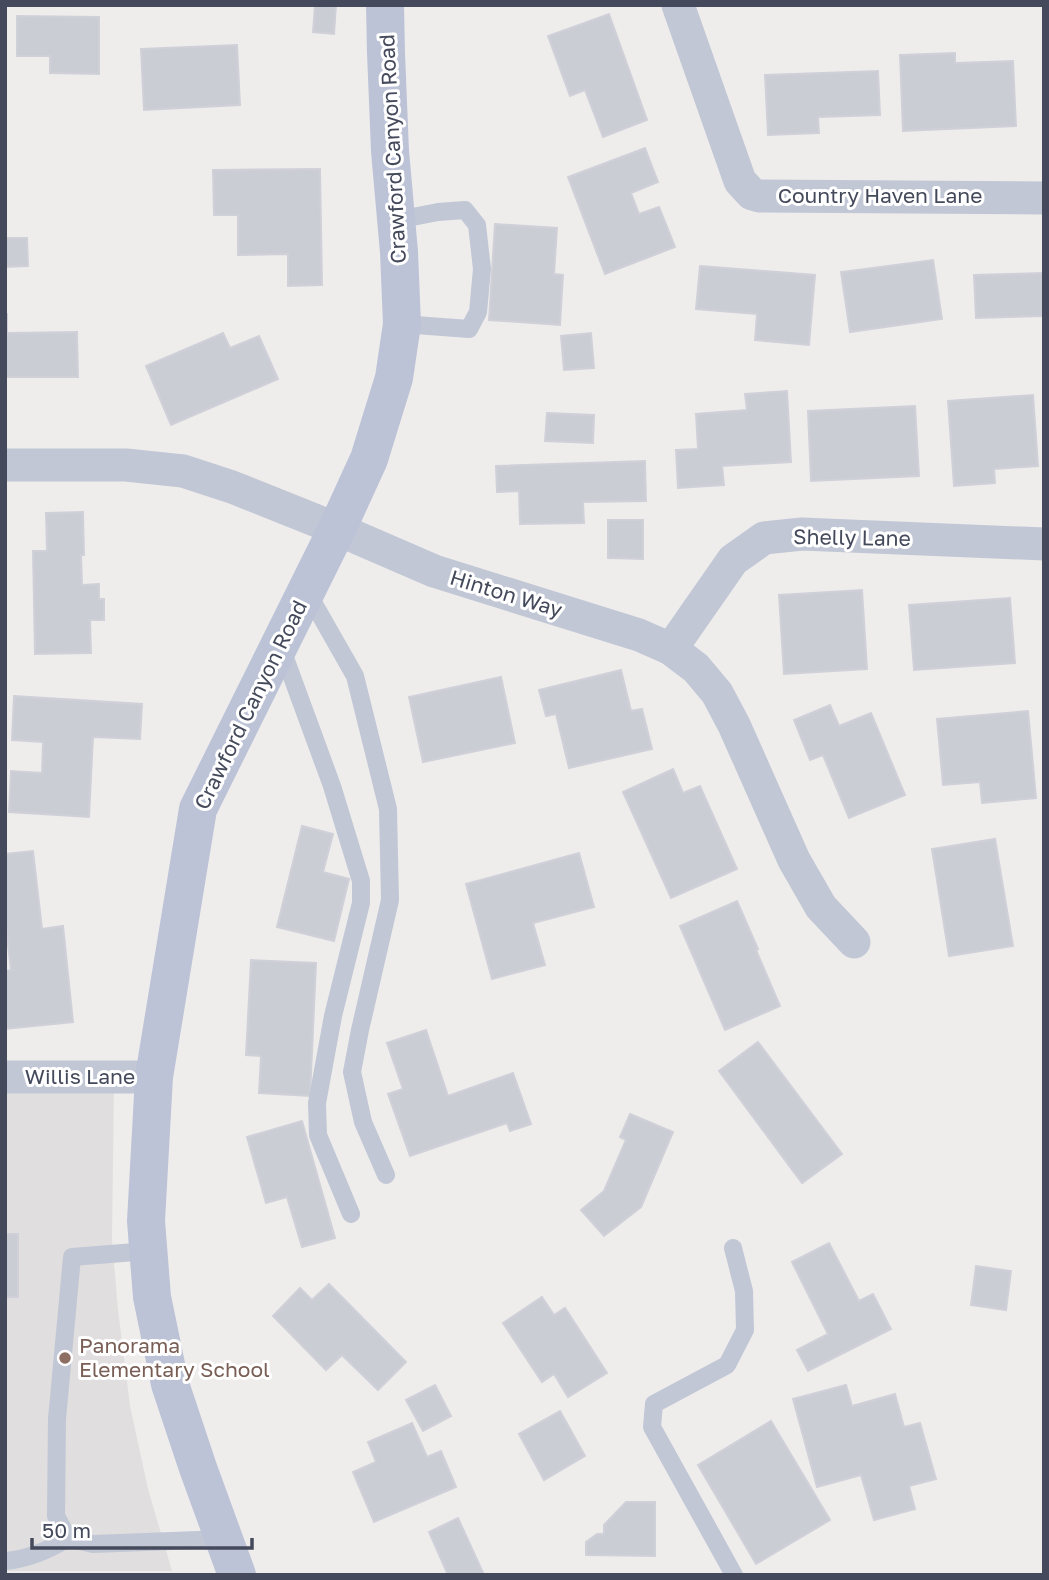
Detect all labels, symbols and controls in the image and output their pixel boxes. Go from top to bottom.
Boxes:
street label: Crawford Canyon Road [373,34,411,264]
street label: Country Haven Lane [778,182,982,208]
street label: Shelly Lane [793,523,911,551]
street label: Hinton Way [447,564,566,623]
street label: Crawford Canyon Road [188,596,312,814]
street label: Willis Lane [25,1063,135,1089]
place label: Panorama Elementary School [79,1332,270,1382]
marker: Panorama Elementary School [57,1350,73,1366]
scale bar [32,1506,252,1550]
text: 50 m [42,1517,91,1543]

